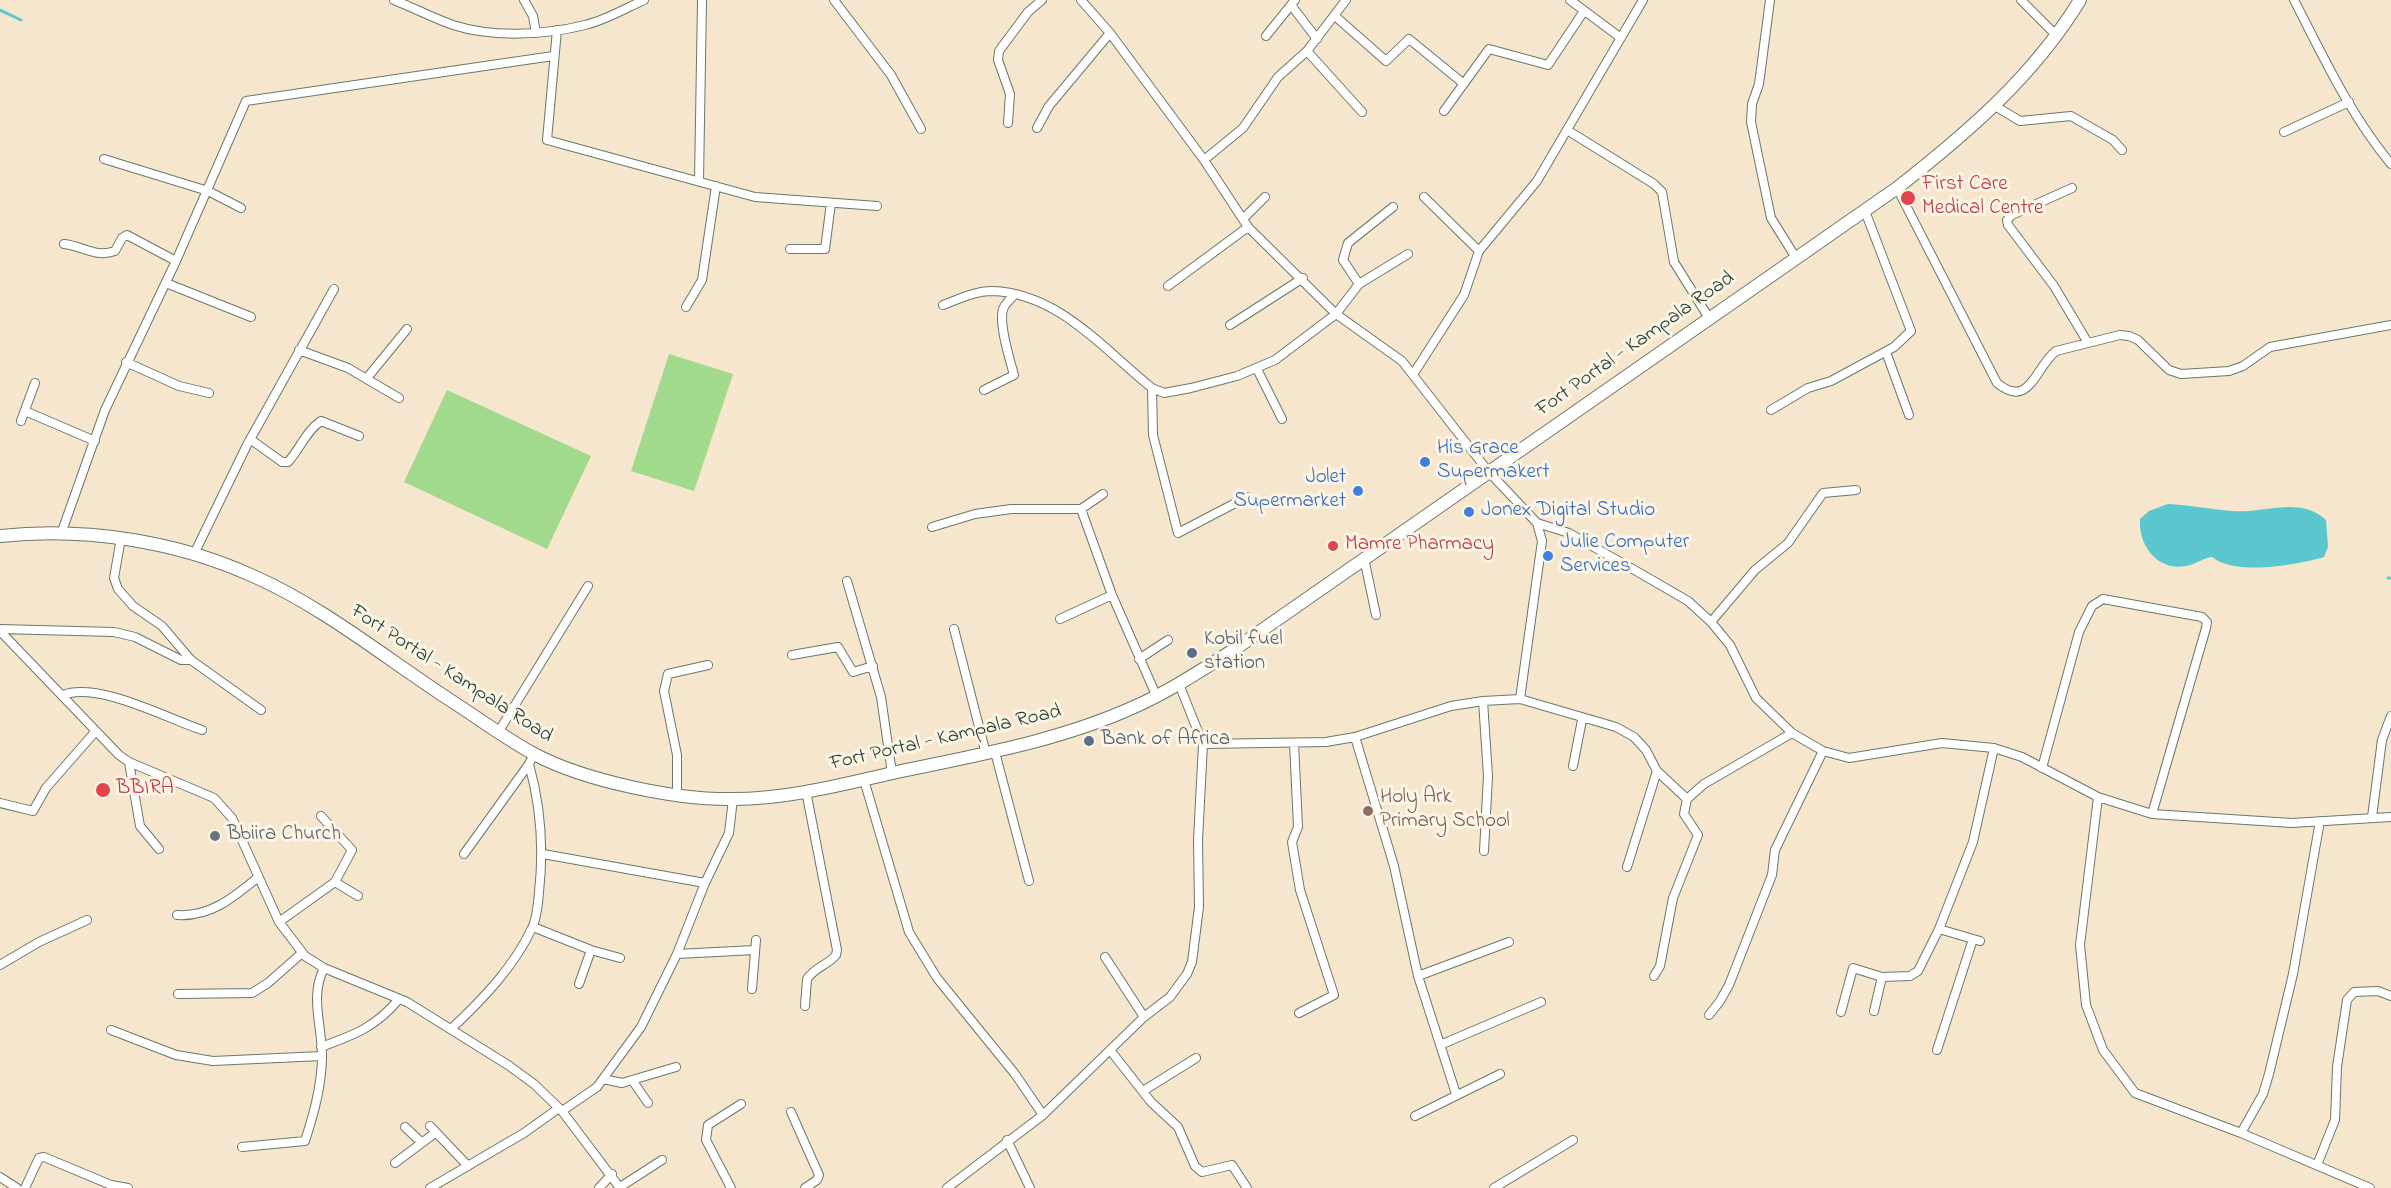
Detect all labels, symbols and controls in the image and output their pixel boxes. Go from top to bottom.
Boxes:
place label: First Care Medical Centre [1922,173,2043,223]
marker: First Care Medical Centre [1899,189,1917,207]
street label: Fort Portal - Kampala Road [1532,267,1740,423]
place label: His Grace Supermakert [1437,437,1550,487]
marker: His Grace Supermakert [1418,455,1432,469]
place label: Jolet Supermarket [1233,466,1346,516]
marker: Jolet Supermarket [1351,484,1365,498]
place label: Jonex Digital Studio [1481,499,1655,525]
marker: Jonex Digital Studio [1462,505,1476,519]
place label: Julie Computer Services [1560,531,1689,581]
place label: Mamre Pharmacy [1345,533,1494,559]
marker: Mamre Pharmacy [1326,539,1340,553]
marker: Julie Computer Services [1541,549,1555,563]
street label: Fort Portal - Kampala Road [345,600,557,750]
place label: Kobil fuel station [1204,628,1283,678]
marker: Kobil fuel station [1185,646,1199,660]
street label: Fort Portal - Kampala Road [828,700,1064,778]
place label: Bank of Africa [1101,728,1230,754]
marker: Bank of Africa [1082,734,1096,748]
place label: BBIRA [116,777,174,803]
marker: BBIRA [94,781,112,799]
place label: Holy Ark Primary School [1380,786,1510,836]
marker: Holy Ark Primary School [1361,804,1375,818]
place label: Bbiira Church [227,823,341,849]
marker: Bbiira Church [208,829,222,843]

